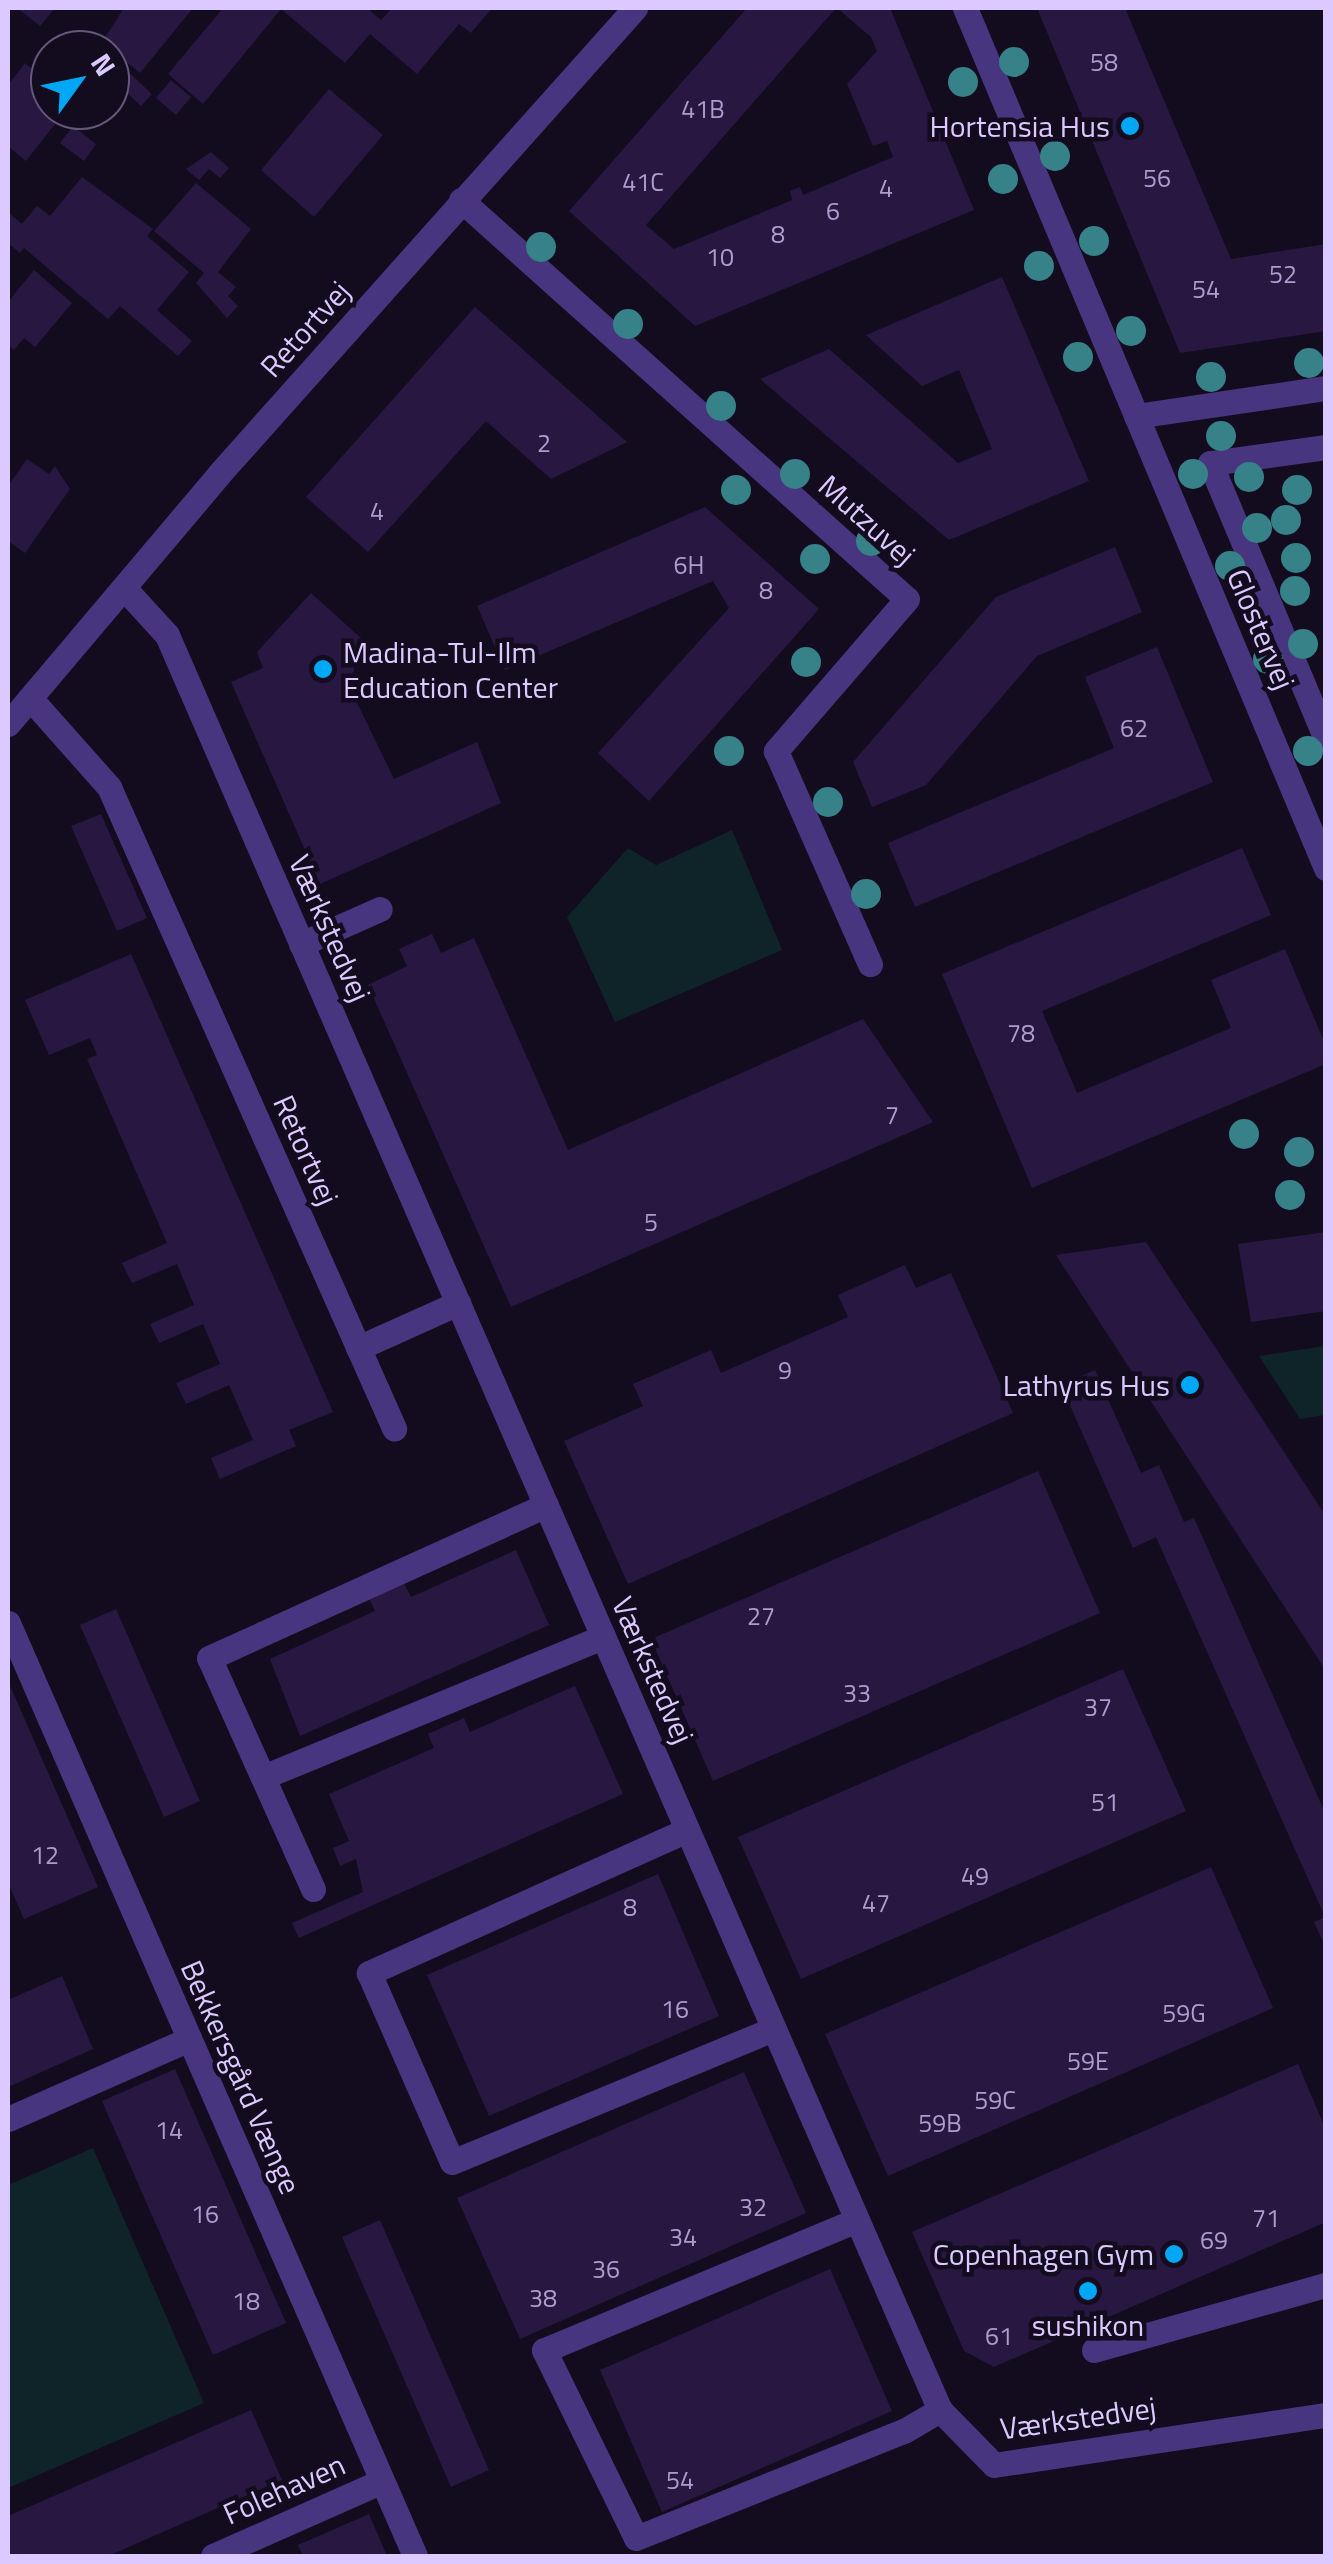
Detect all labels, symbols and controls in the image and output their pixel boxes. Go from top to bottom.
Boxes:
north arrow [30,30,130,130]
text: N [81,45,127,84]
house number: 58 [1090,47,1118,77]
house number: 41B [681,94,725,124]
place label: Hortensia Hus [930,108,1110,144]
marker: Hortensia Hus [1119,115,1141,137]
house number: 56 [1143,163,1171,193]
house number: 41C [622,167,664,197]
house number: 4 [879,173,893,203]
house number: 6 [826,196,840,226]
house number: 8 [771,219,785,249]
house number: 10 [706,242,734,272]
house number: 52 [1269,259,1297,289]
street label: Retortvej [253,274,357,384]
house number: 54 [1192,274,1220,304]
house number: 2 [537,428,551,458]
street label: Mutzuvej [811,467,923,573]
house number: 4 [370,496,384,526]
house number: 6H [674,550,704,580]
street label: Glostervej [1220,563,1302,695]
house number: 8 [759,575,773,605]
place label: Madina-Tul-Ilm Education Center [343,634,558,704]
marker: Madina-Tul-Ilm Education Center [312,658,334,680]
house number: 62 [1120,713,1148,743]
street label: Værkstedvej [282,849,378,1007]
house number: 78 [1007,1018,1035,1048]
street label: Retortvej [266,1089,346,1211]
house number: 7 [885,1100,899,1130]
house number: 5 [644,1207,658,1237]
house number: 9 [778,1355,792,1385]
place label: Lathyrus Hus [1003,1367,1170,1403]
marker: Lathyrus Hus [1179,1374,1201,1396]
street label: Værkstedvej [605,1591,701,1749]
house number: 27 [747,1601,775,1631]
house number: 33 [843,1678,871,1708]
house number: 37 [1084,1692,1112,1722]
house number: 51 [1091,1787,1119,1817]
house number: 12 [31,1840,59,1870]
house number: 49 [961,1861,989,1891]
house number: 47 [862,1888,890,1918]
house number: 8 [623,1892,637,1922]
street label: Bekkersgård Vænge [173,1955,309,2199]
house number: 16 [661,1994,689,2024]
house number: 59G [1162,1998,1206,2028]
house number: 59E [1067,2046,1109,2076]
house number: 59C [974,2085,1016,2115]
house number: 59B [918,2108,962,2138]
house number: 14 [155,2115,183,2145]
house number: 32 [739,2192,767,2222]
house number: 16 [191,2199,219,2229]
house number: 71 [1252,2203,1280,2233]
house number: 34 [669,2222,697,2252]
house number: 69 [1200,2225,1228,2255]
place label: Copenhagen Gym [933,2236,1154,2272]
marker: Copenhagen Gym [1163,2243,1185,2265]
house number: 36 [592,2254,620,2284]
marker: sushikon [1077,2280,1099,2302]
house number: 38 [529,2283,557,2313]
house number: 18 [232,2286,260,2316]
place label: sushikon [1032,2307,1144,2343]
house number: 61 [985,2321,1013,2351]
street label: Værkstedvej [998,2389,1158,2447]
street label: Folehaven [217,2446,351,2532]
house number: 54 [666,2465,694,2495]

